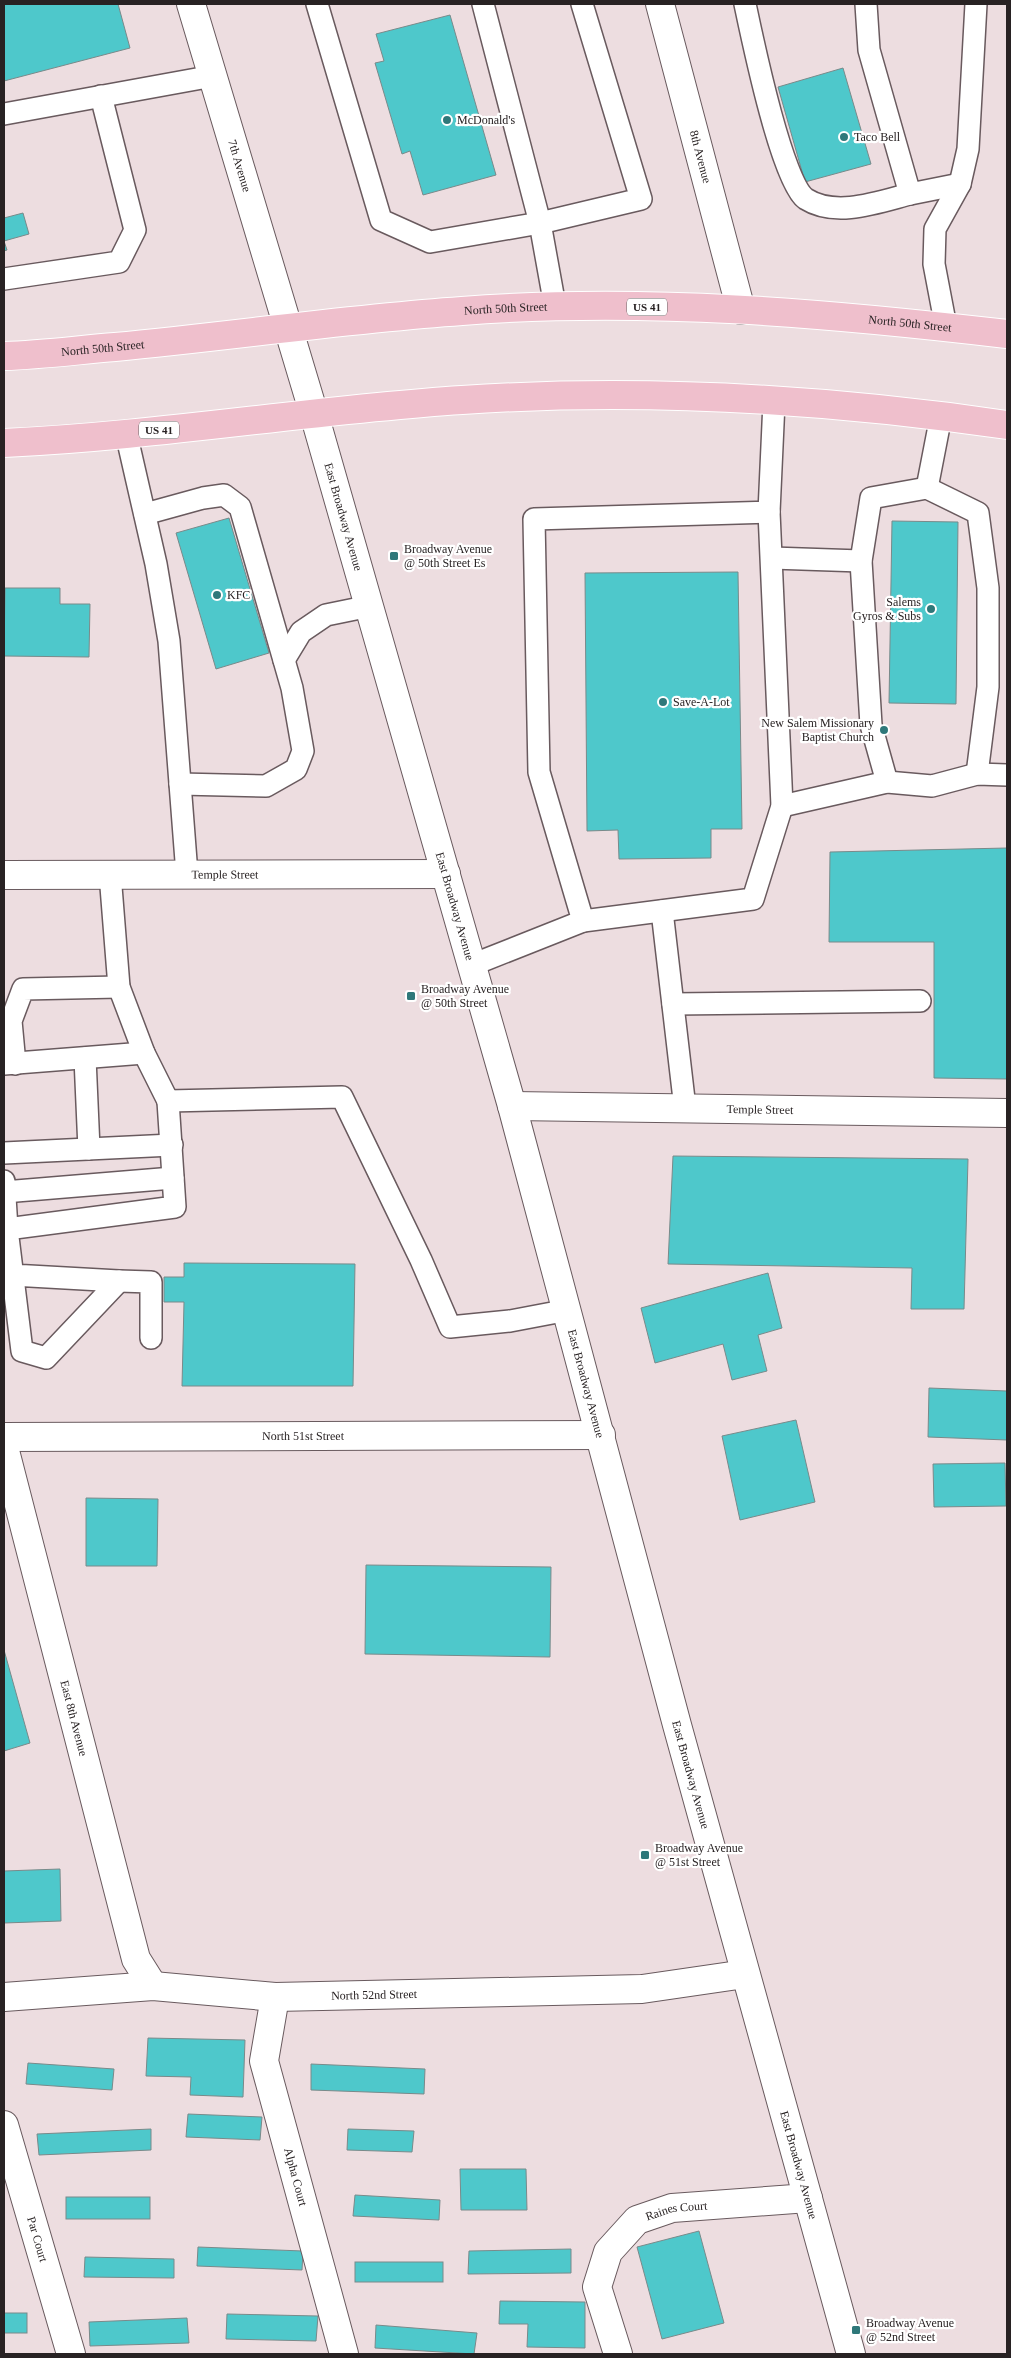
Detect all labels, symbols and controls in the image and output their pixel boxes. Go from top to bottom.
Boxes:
place label: McDonald's [457,113,515,127]
marker: McDonald's [441,114,453,126]
street label: 8th Avenue [687,129,714,185]
place label: Taco Bell [854,130,901,144]
marker: Taco Bell [838,131,850,143]
street label: 7th Avenue [225,138,254,194]
road number: US 41 [627,298,667,316]
street label: North 50th Street [464,300,548,318]
street label: North 50th Street [868,312,953,335]
street label: North 50th Street [60,337,146,359]
road number: US 41 [139,422,179,438]
street label: East Broadway Avenue [321,461,366,572]
place label: Broadway Avenue @ 50th Street Es [404,542,492,570]
marker: Broadway Avenue @ 50th Street Es [388,550,400,562]
place label: KFC [227,588,250,602]
marker: KFC [211,589,223,601]
place label: Salems Gyros & Subs [853,595,921,623]
marker: Salems Gyros & Subs [925,603,937,615]
place label: Save-A-Lot [673,695,730,709]
marker: Save-A-Lot [657,696,669,708]
place label: New Salem Missionary Baptist Church [761,716,874,744]
marker: New Salem Missionary Baptist Church [878,724,890,736]
street label: East Broadway Avenue [433,851,477,962]
street label: Temple Street [192,867,259,882]
place label: Broadway Avenue @ 50th Street [421,982,509,1010]
marker: Broadway Avenue @ 50th Street [405,990,417,1002]
street label: Temple Street [726,1102,794,1117]
street label: East Broadway Avenue [565,1328,607,1439]
street label: North 51st Street [262,1429,345,1443]
street label: East 8th Avenue [57,1679,90,1758]
street label: East Broadway Avenue [669,1719,712,1830]
place label: Broadway Avenue @ 51st Street [655,1841,743,1869]
marker: Broadway Avenue @ 51st Street [639,1849,651,1861]
street label: North 52nd Street [331,1987,418,2003]
street label: East Broadway Avenue [777,2109,820,2221]
street label: Alpha Court [281,2146,310,2208]
street label: Raines Court [644,2198,709,2224]
street label: Par Court [24,2215,51,2264]
place label: Broadway Avenue @ 52nd Street [866,2316,954,2344]
marker: Broadway Avenue @ 52nd Street [850,2324,862,2336]

